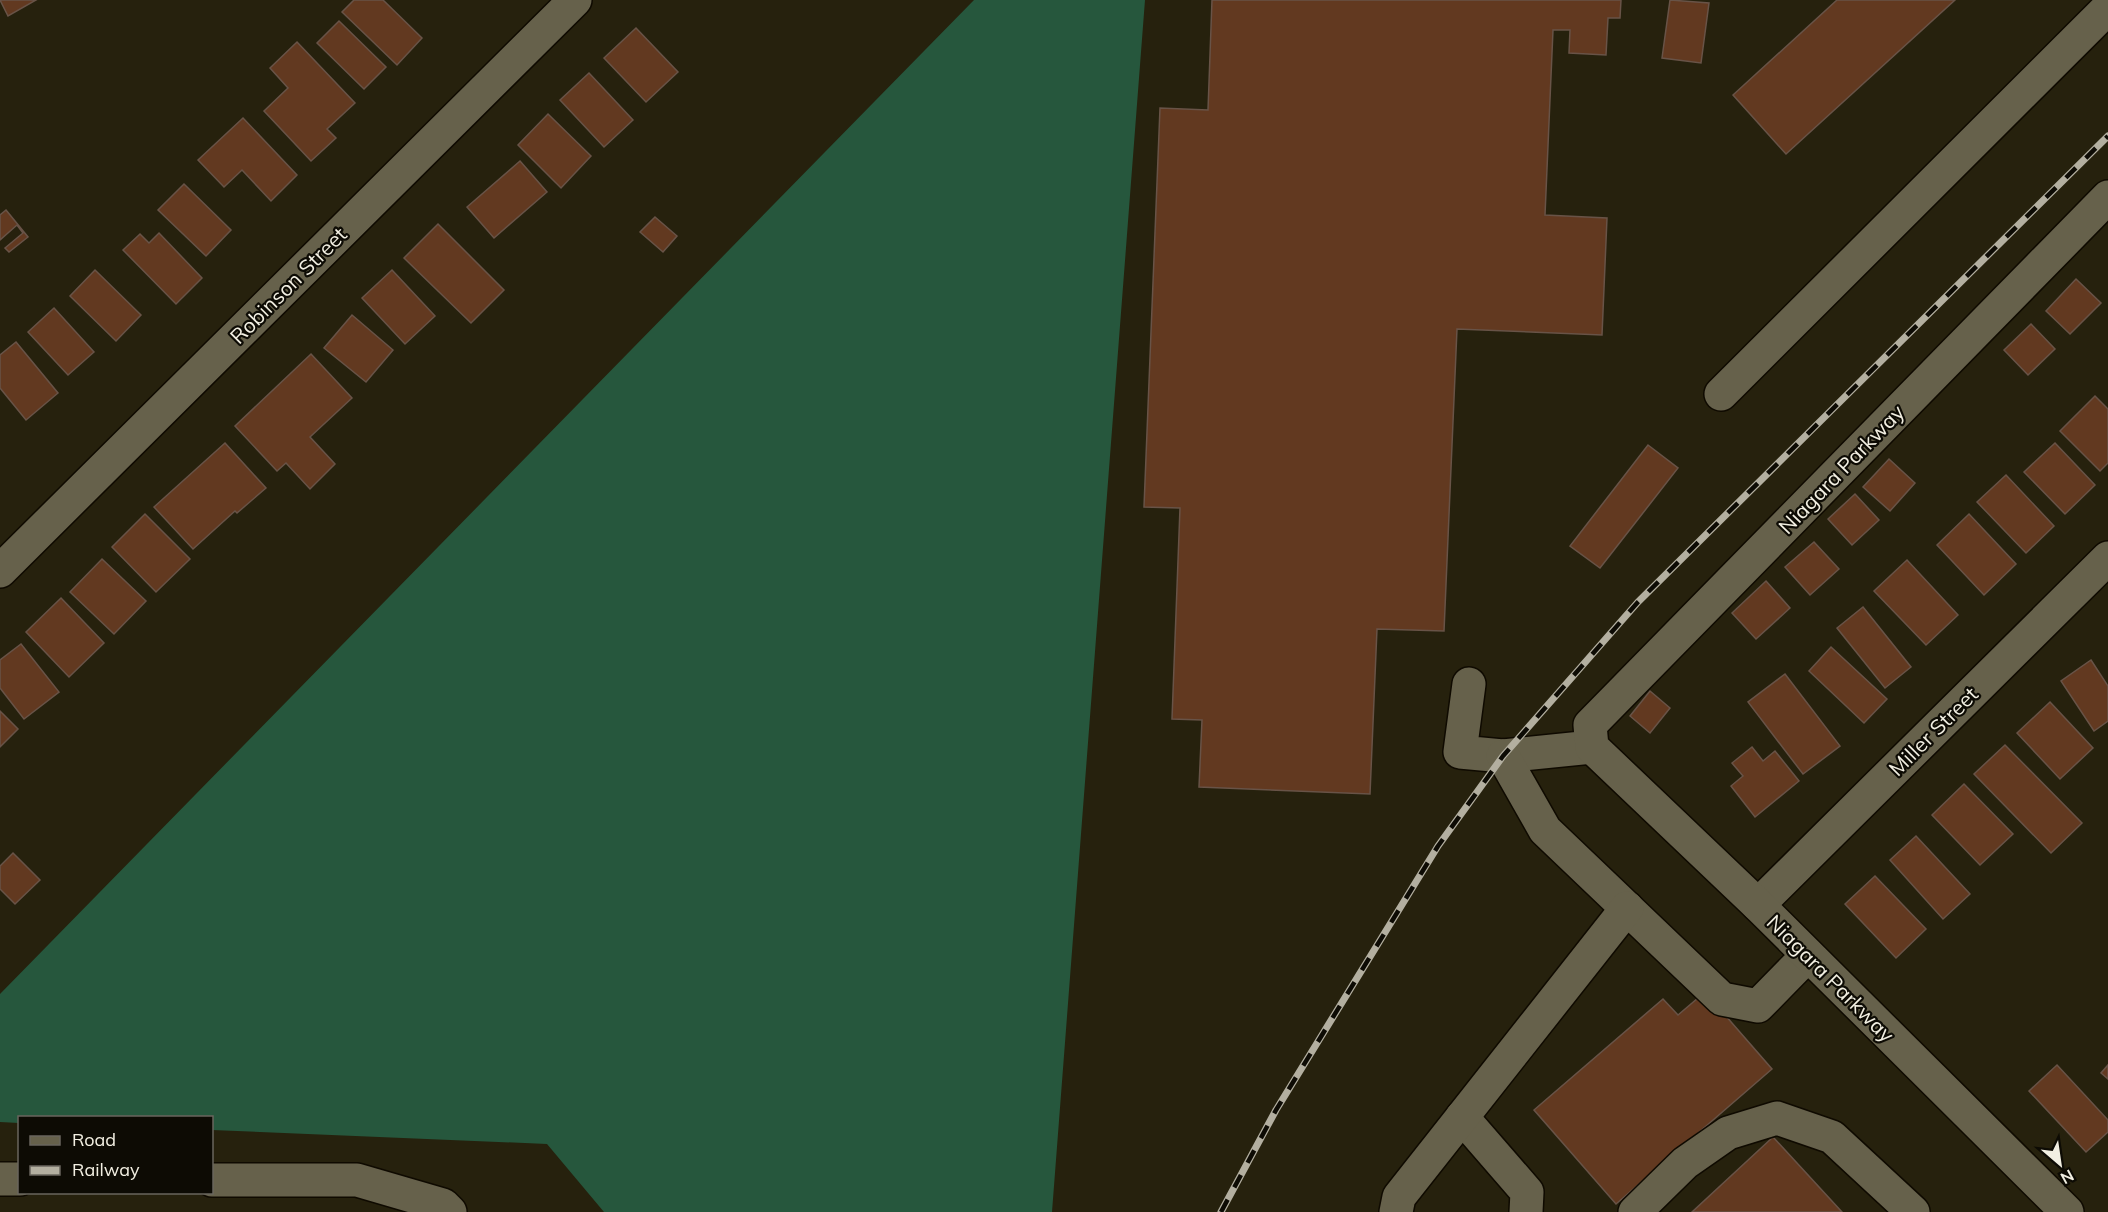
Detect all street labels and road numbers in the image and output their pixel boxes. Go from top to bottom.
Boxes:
street label: Robinson Street [224,221,352,349]
street label: Niagara Parkway [1773,399,1909,539]
street label: Miller Street [1883,681,1983,781]
street label: Niagara Parkway [1762,909,1900,1047]

